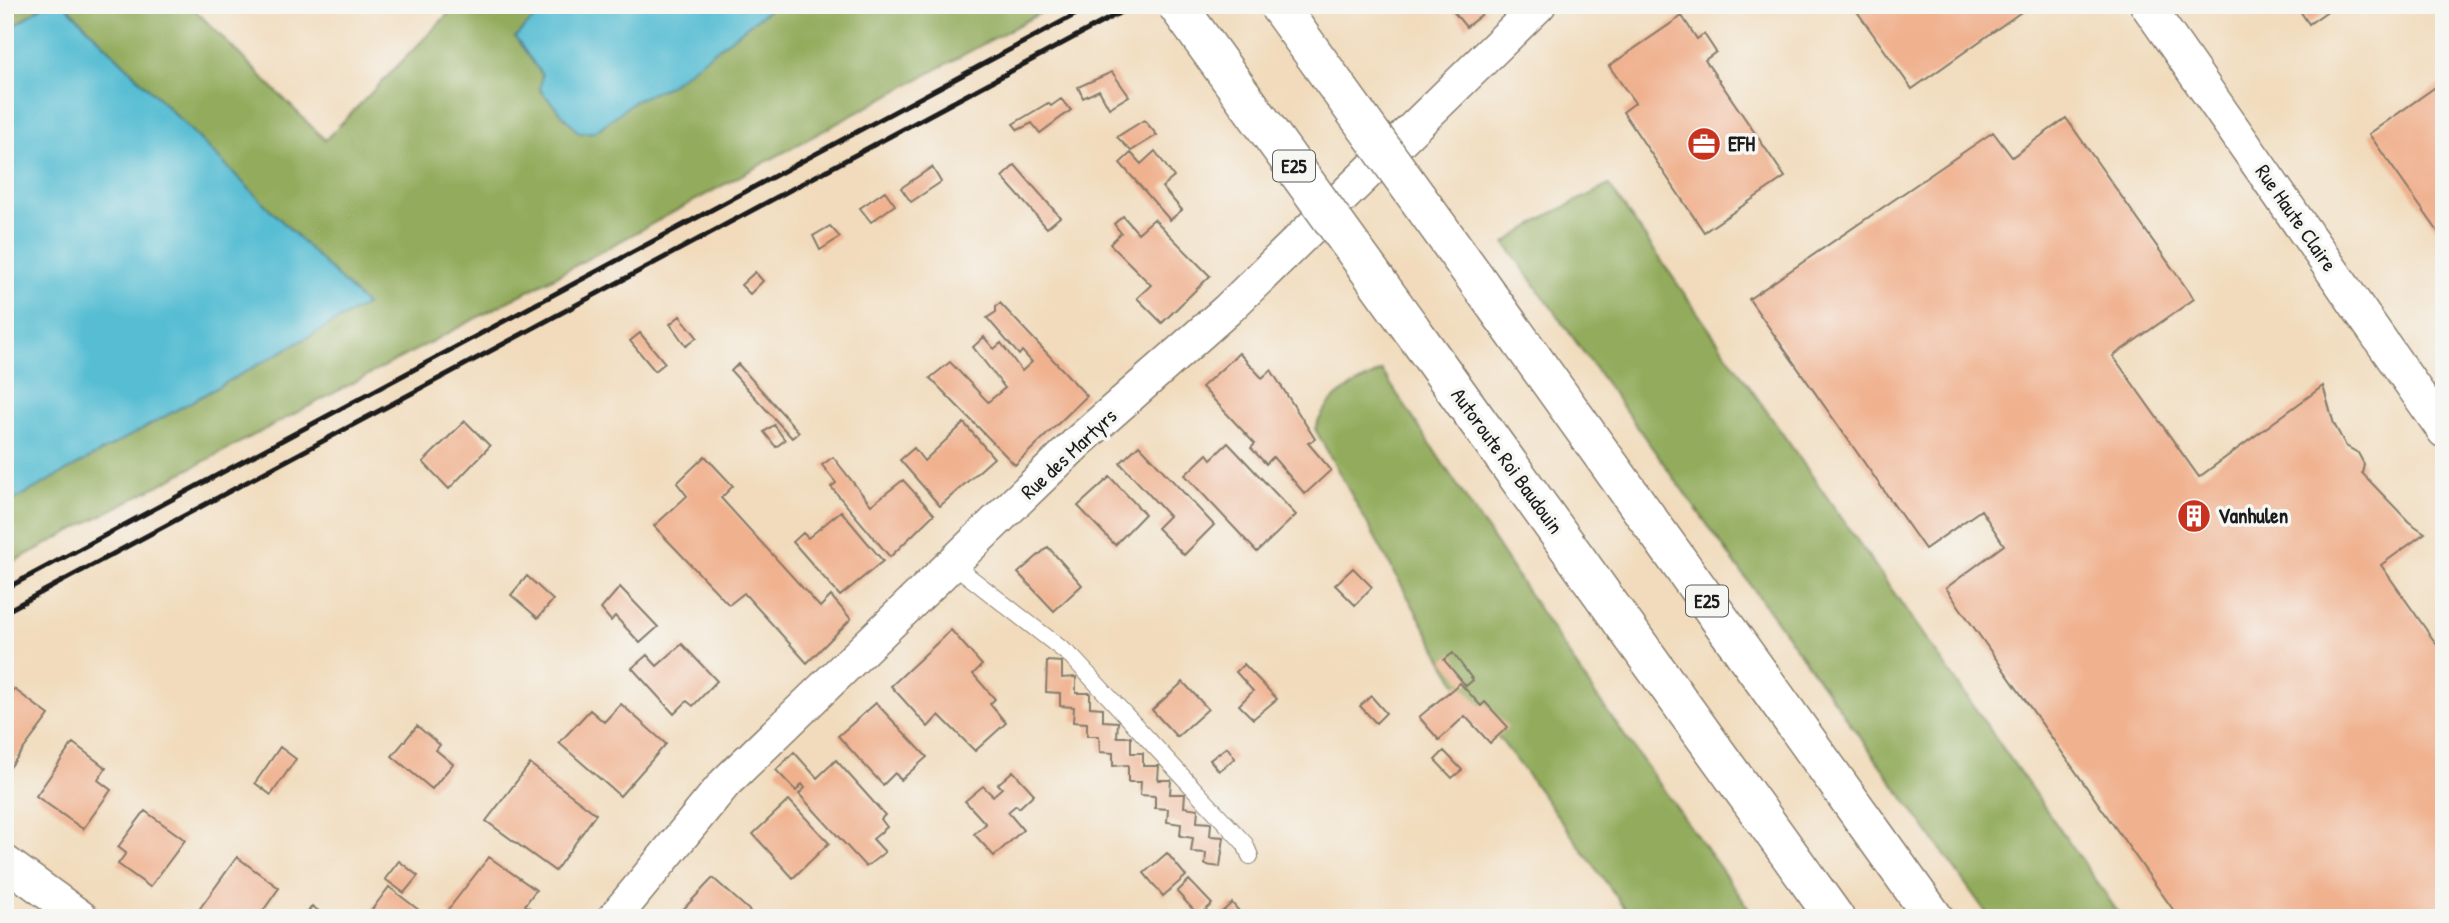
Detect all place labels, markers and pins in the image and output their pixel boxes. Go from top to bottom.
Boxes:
office icon: EFH [1685,125,1723,163]
place label: EFH [1728,129,1755,158]
building icon: Vanhulen [2175,497,2213,535]
place label: Vanhulen [2218,501,2288,530]

